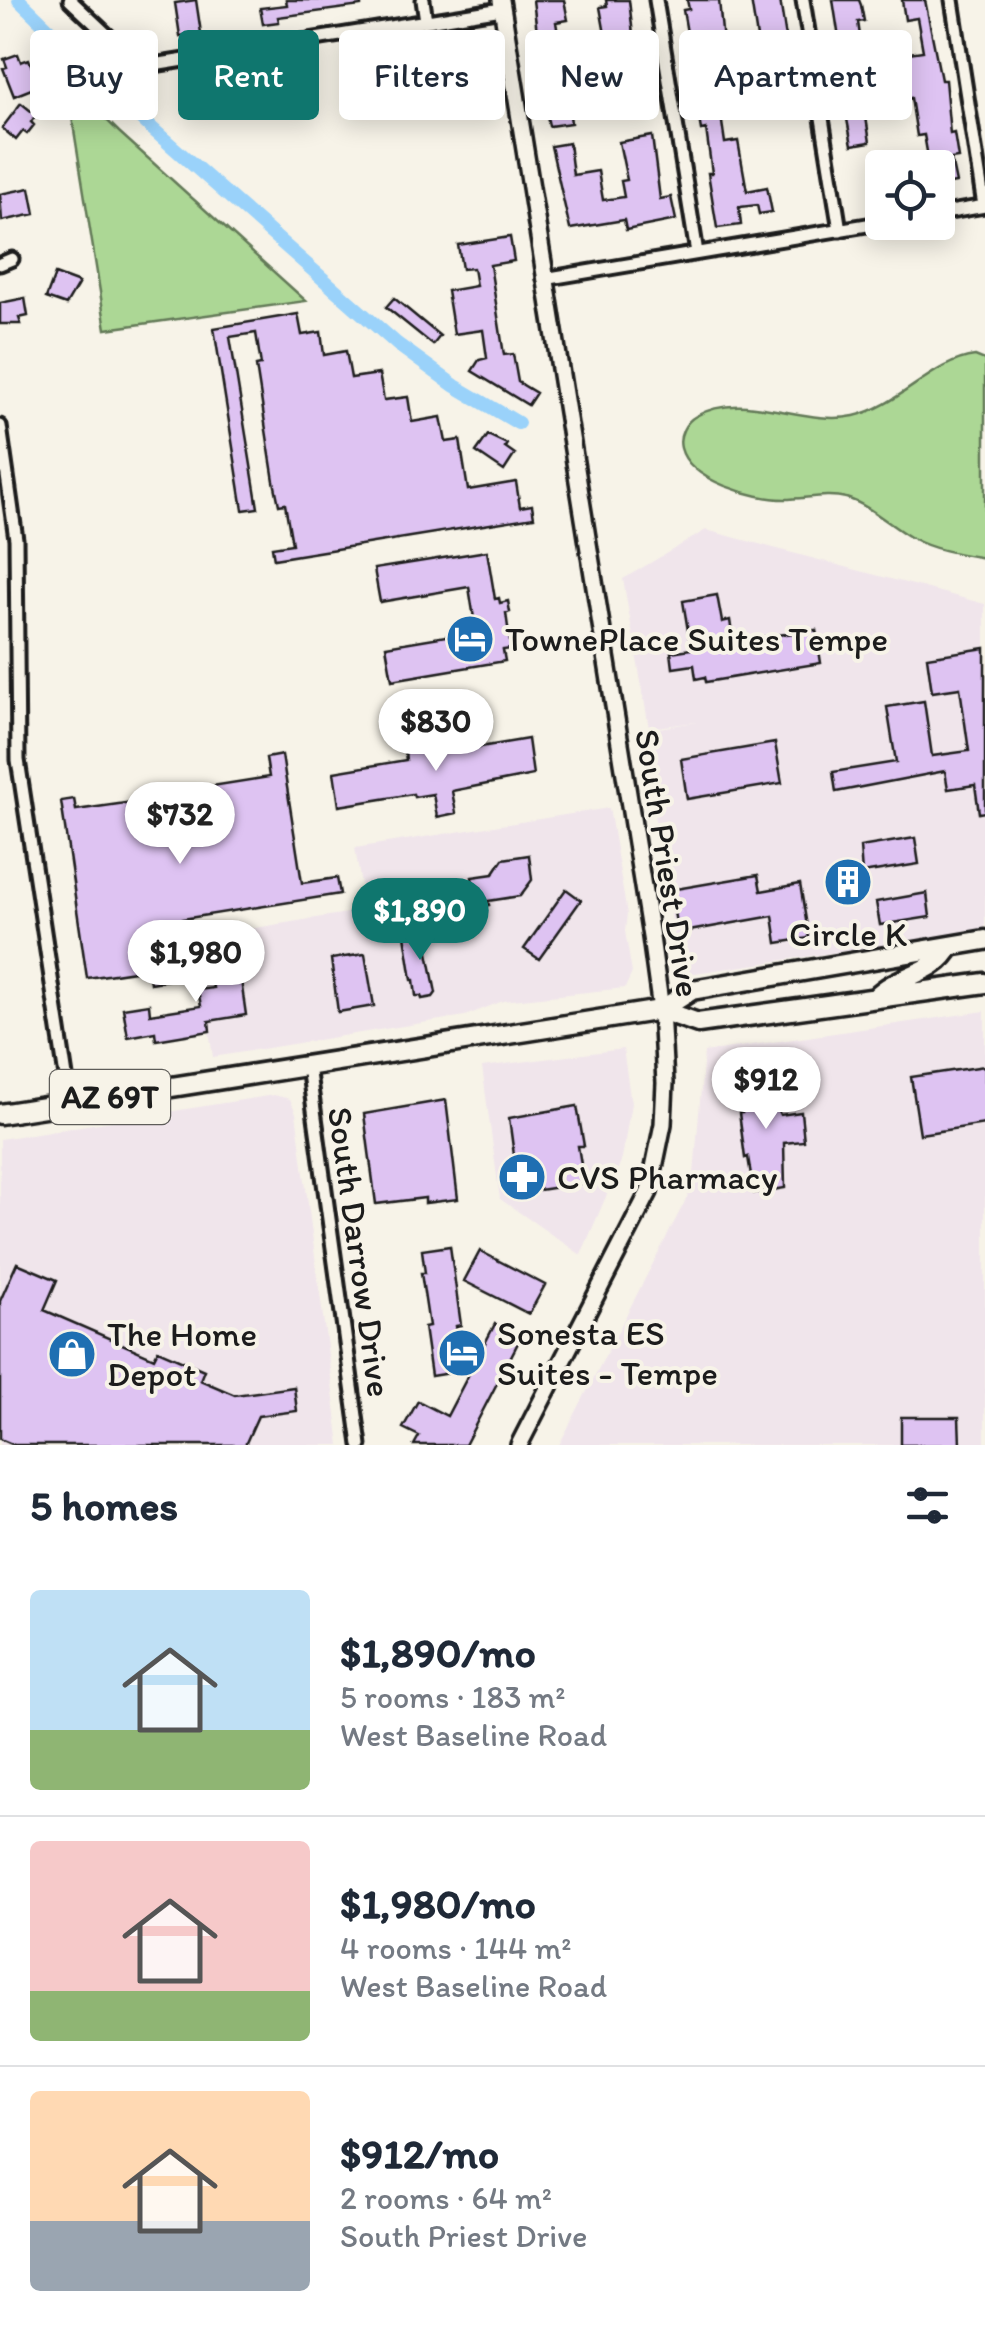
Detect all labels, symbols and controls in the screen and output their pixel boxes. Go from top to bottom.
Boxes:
chip: Buy [30,30,158,120]
chip: Rent [178,30,319,120]
chip: Filters [339,30,505,120]
chip: New [525,30,659,120]
chip: Apartment [679,30,912,120]
map controls [865,150,955,240]
button: locate [865,150,955,240]
hotel icon: TownePlace Suites Tempe [444,613,496,665]
place label: TownePlace Suites Tempe [505,618,888,660]
pin: $830 [377,689,495,774]
text: $830 [401,702,471,740]
street label: South Priest Drive [626,726,710,1000]
pin: $732 [121,782,239,867]
text: $732 [147,795,213,833]
building icon: Circle K [822,856,874,908]
pin: $1,890 [339,878,501,963]
text: $1,890 [374,891,466,929]
place label: Circle K [789,913,908,955]
pin: $1,980 [115,920,277,1005]
text: $1,980 [150,933,242,971]
pin: $912 [707,1047,825,1132]
text: $912 [734,1060,798,1098]
road number: AZ 69T [50,1070,170,1124]
street label: South Darrow Drive [319,1104,401,1400]
pharmacy icon: CVS Pharmacy [496,1151,548,1203]
place label: CVS Pharmacy [557,1156,777,1198]
place label: Sonesta ES Suites - Tempe [497,1312,718,1394]
place label: The Home Depot [107,1313,257,1395]
hotel icon: Sonesta ES Suites - Tempe [436,1327,488,1379]
shop icon: The Home Depot [46,1328,98,1380]
icon: filters [900,1478,955,1533]
text: 5 homes [30,1480,178,1531]
text: $1,890/mo [340,1627,536,1678]
icon: home [110,1630,230,1750]
text: 5 rooms · 183 m² [340,1678,566,1716]
text: West Baseline Road [340,1716,607,1754]
text: $1,980/mo [340,1878,536,1929]
icon: home [110,1881,230,2001]
text: 4 rooms · 144 m² [340,1929,571,1967]
text: West Baseline Road [340,1967,607,2005]
text: $912/mo [340,2128,499,2179]
icon: home [110,2131,230,2251]
text: 2 rooms · 64 m² [340,2179,552,2217]
text: South Priest Drive [340,2217,588,2255]

